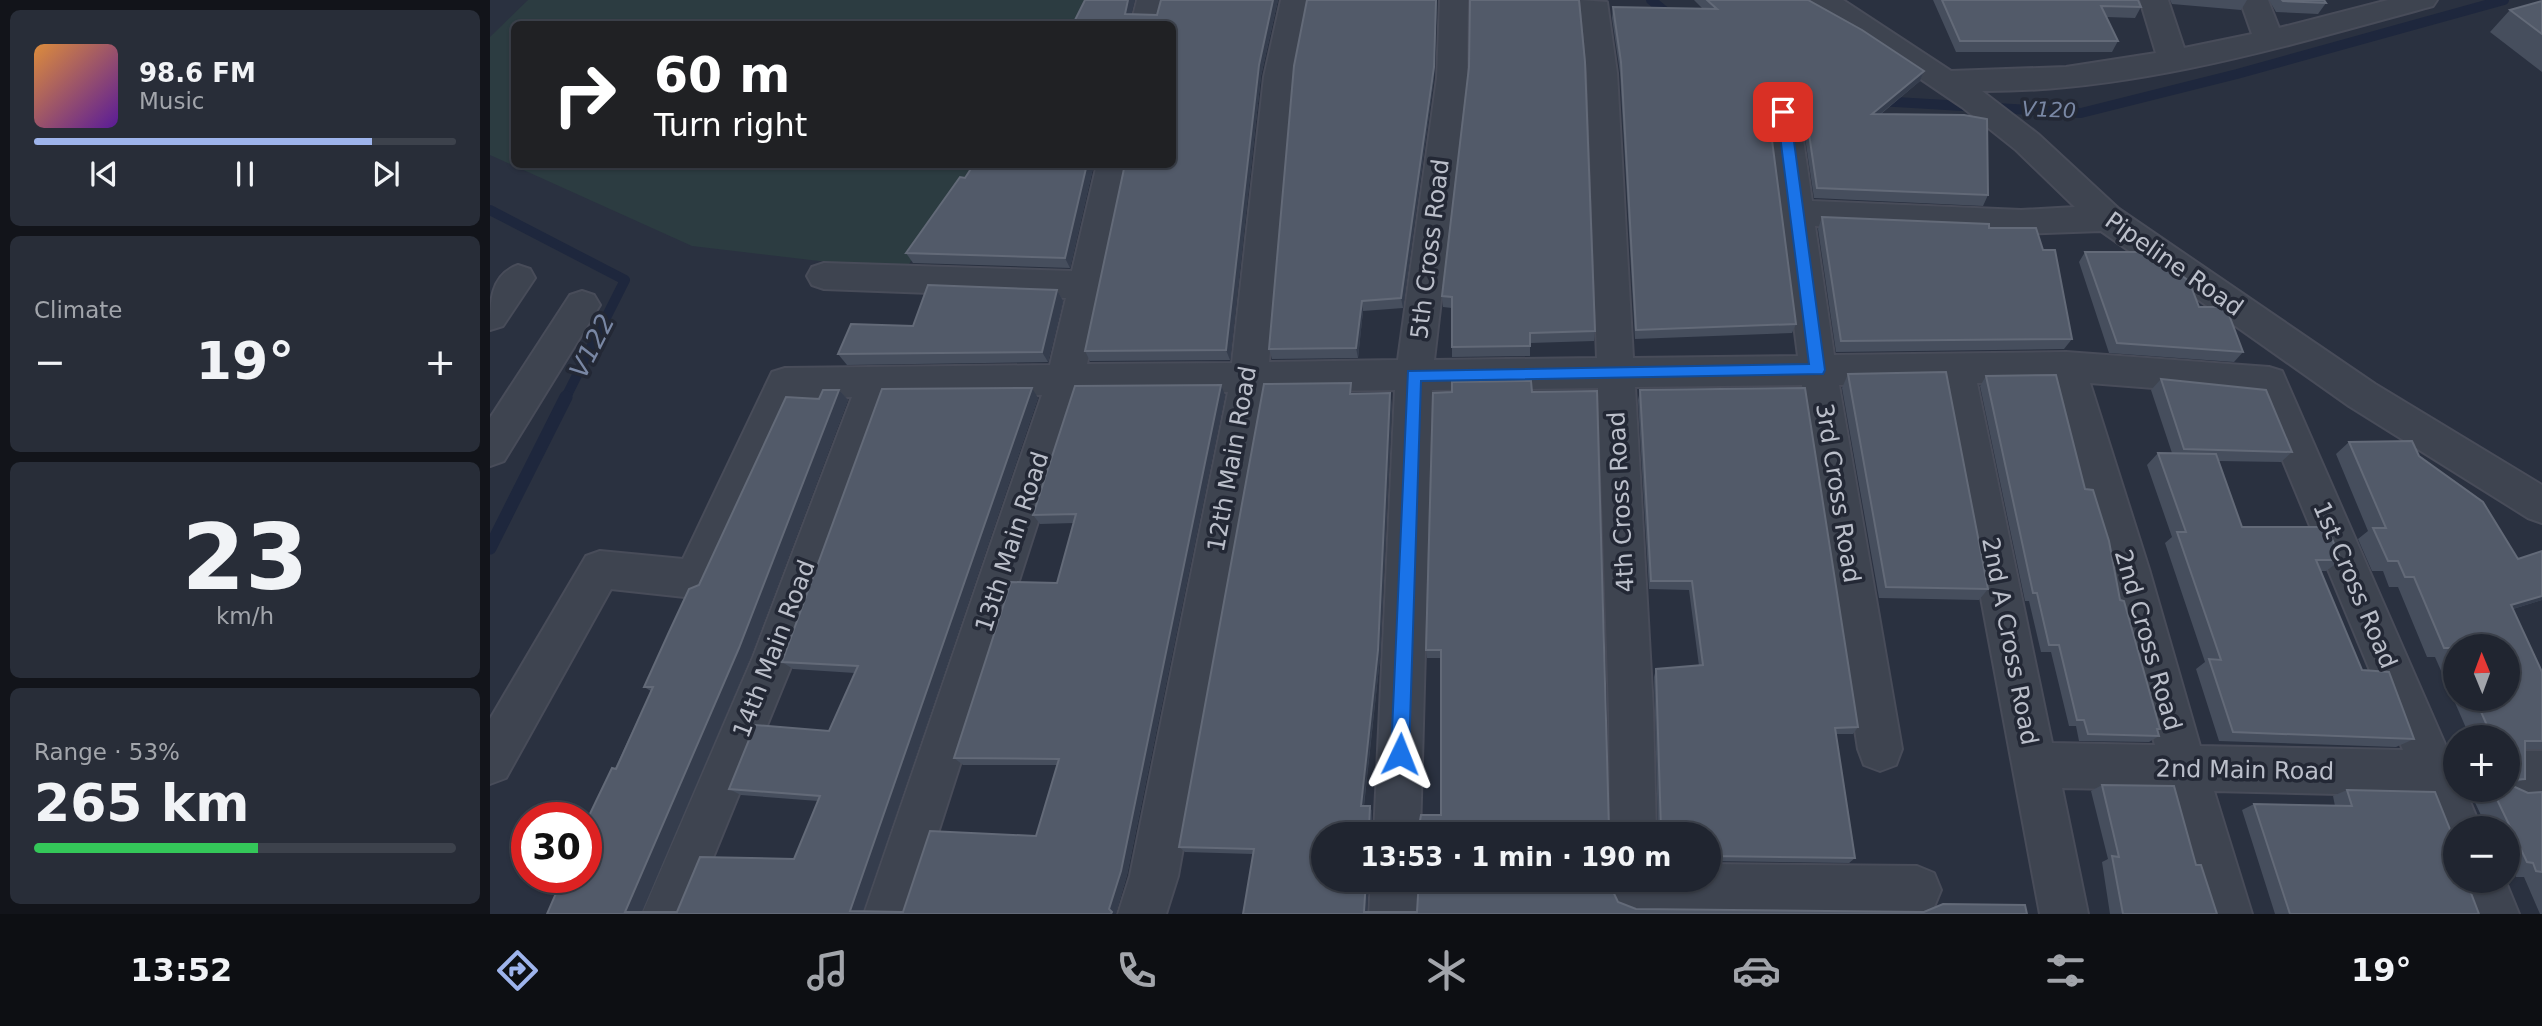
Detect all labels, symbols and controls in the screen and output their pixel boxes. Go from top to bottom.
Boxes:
text: 60 m [654,47,790,104]
icon: right [539,49,630,140]
text: 98.6 FM [139,58,256,88]
pin [1753,82,1813,142]
text: Music [139,88,204,114]
icon: arrive [1764,93,1802,131]
water label: V120 [2021,97,2077,123]
text: Turn right [654,106,807,144]
icon: previous [85,155,123,193]
icon: pause [226,155,264,193]
icon: next [367,155,405,193]
street label: 5th Cross Road [1405,157,1455,341]
street label: Pipeline Road [2100,206,2248,322]
text: Climate [34,297,123,323]
water label: V122 [563,309,621,383]
text: 19° [196,331,294,391]
text: − [34,340,66,384]
text: + [424,340,456,384]
street label: 12th Main Road [1202,364,1262,554]
street label: 3rd Cross Road [1810,401,1866,585]
street label: 4th Cross Road [1602,411,1640,593]
street label: 13th Main Road [970,448,1054,636]
street label: 1st Cross Road [2307,497,2403,673]
text: 23 [182,505,308,610]
street label: 2nd A Cross Road [1976,535,2044,747]
street label: 2nd Cross Road [2109,546,2187,734]
street label: 14th Main Road [727,556,821,742]
text: km/h [216,603,274,629]
north arrow [2443,634,2520,710]
map controls [2443,634,2520,893]
position arrow [1363,717,1437,791]
button: + [2443,725,2520,802]
text: Range · 53% [34,739,180,765]
street label: 2nd Main Road [2156,754,2334,786]
text: 265 km [34,773,249,833]
speed limit sign: 30 [511,802,602,893]
button: − [2443,816,2520,893]
text: 13:53 · 1 min · 190 m [1361,842,1671,872]
icon: directions [493,946,542,995]
icon: music [803,946,852,995]
icon: phone [1112,946,1161,995]
icon: climate [1422,946,1471,995]
icon: car [1732,946,1781,995]
icon: filters [2041,946,2090,995]
text: 13:52 [130,951,232,989]
text: 19° [2351,951,2412,989]

